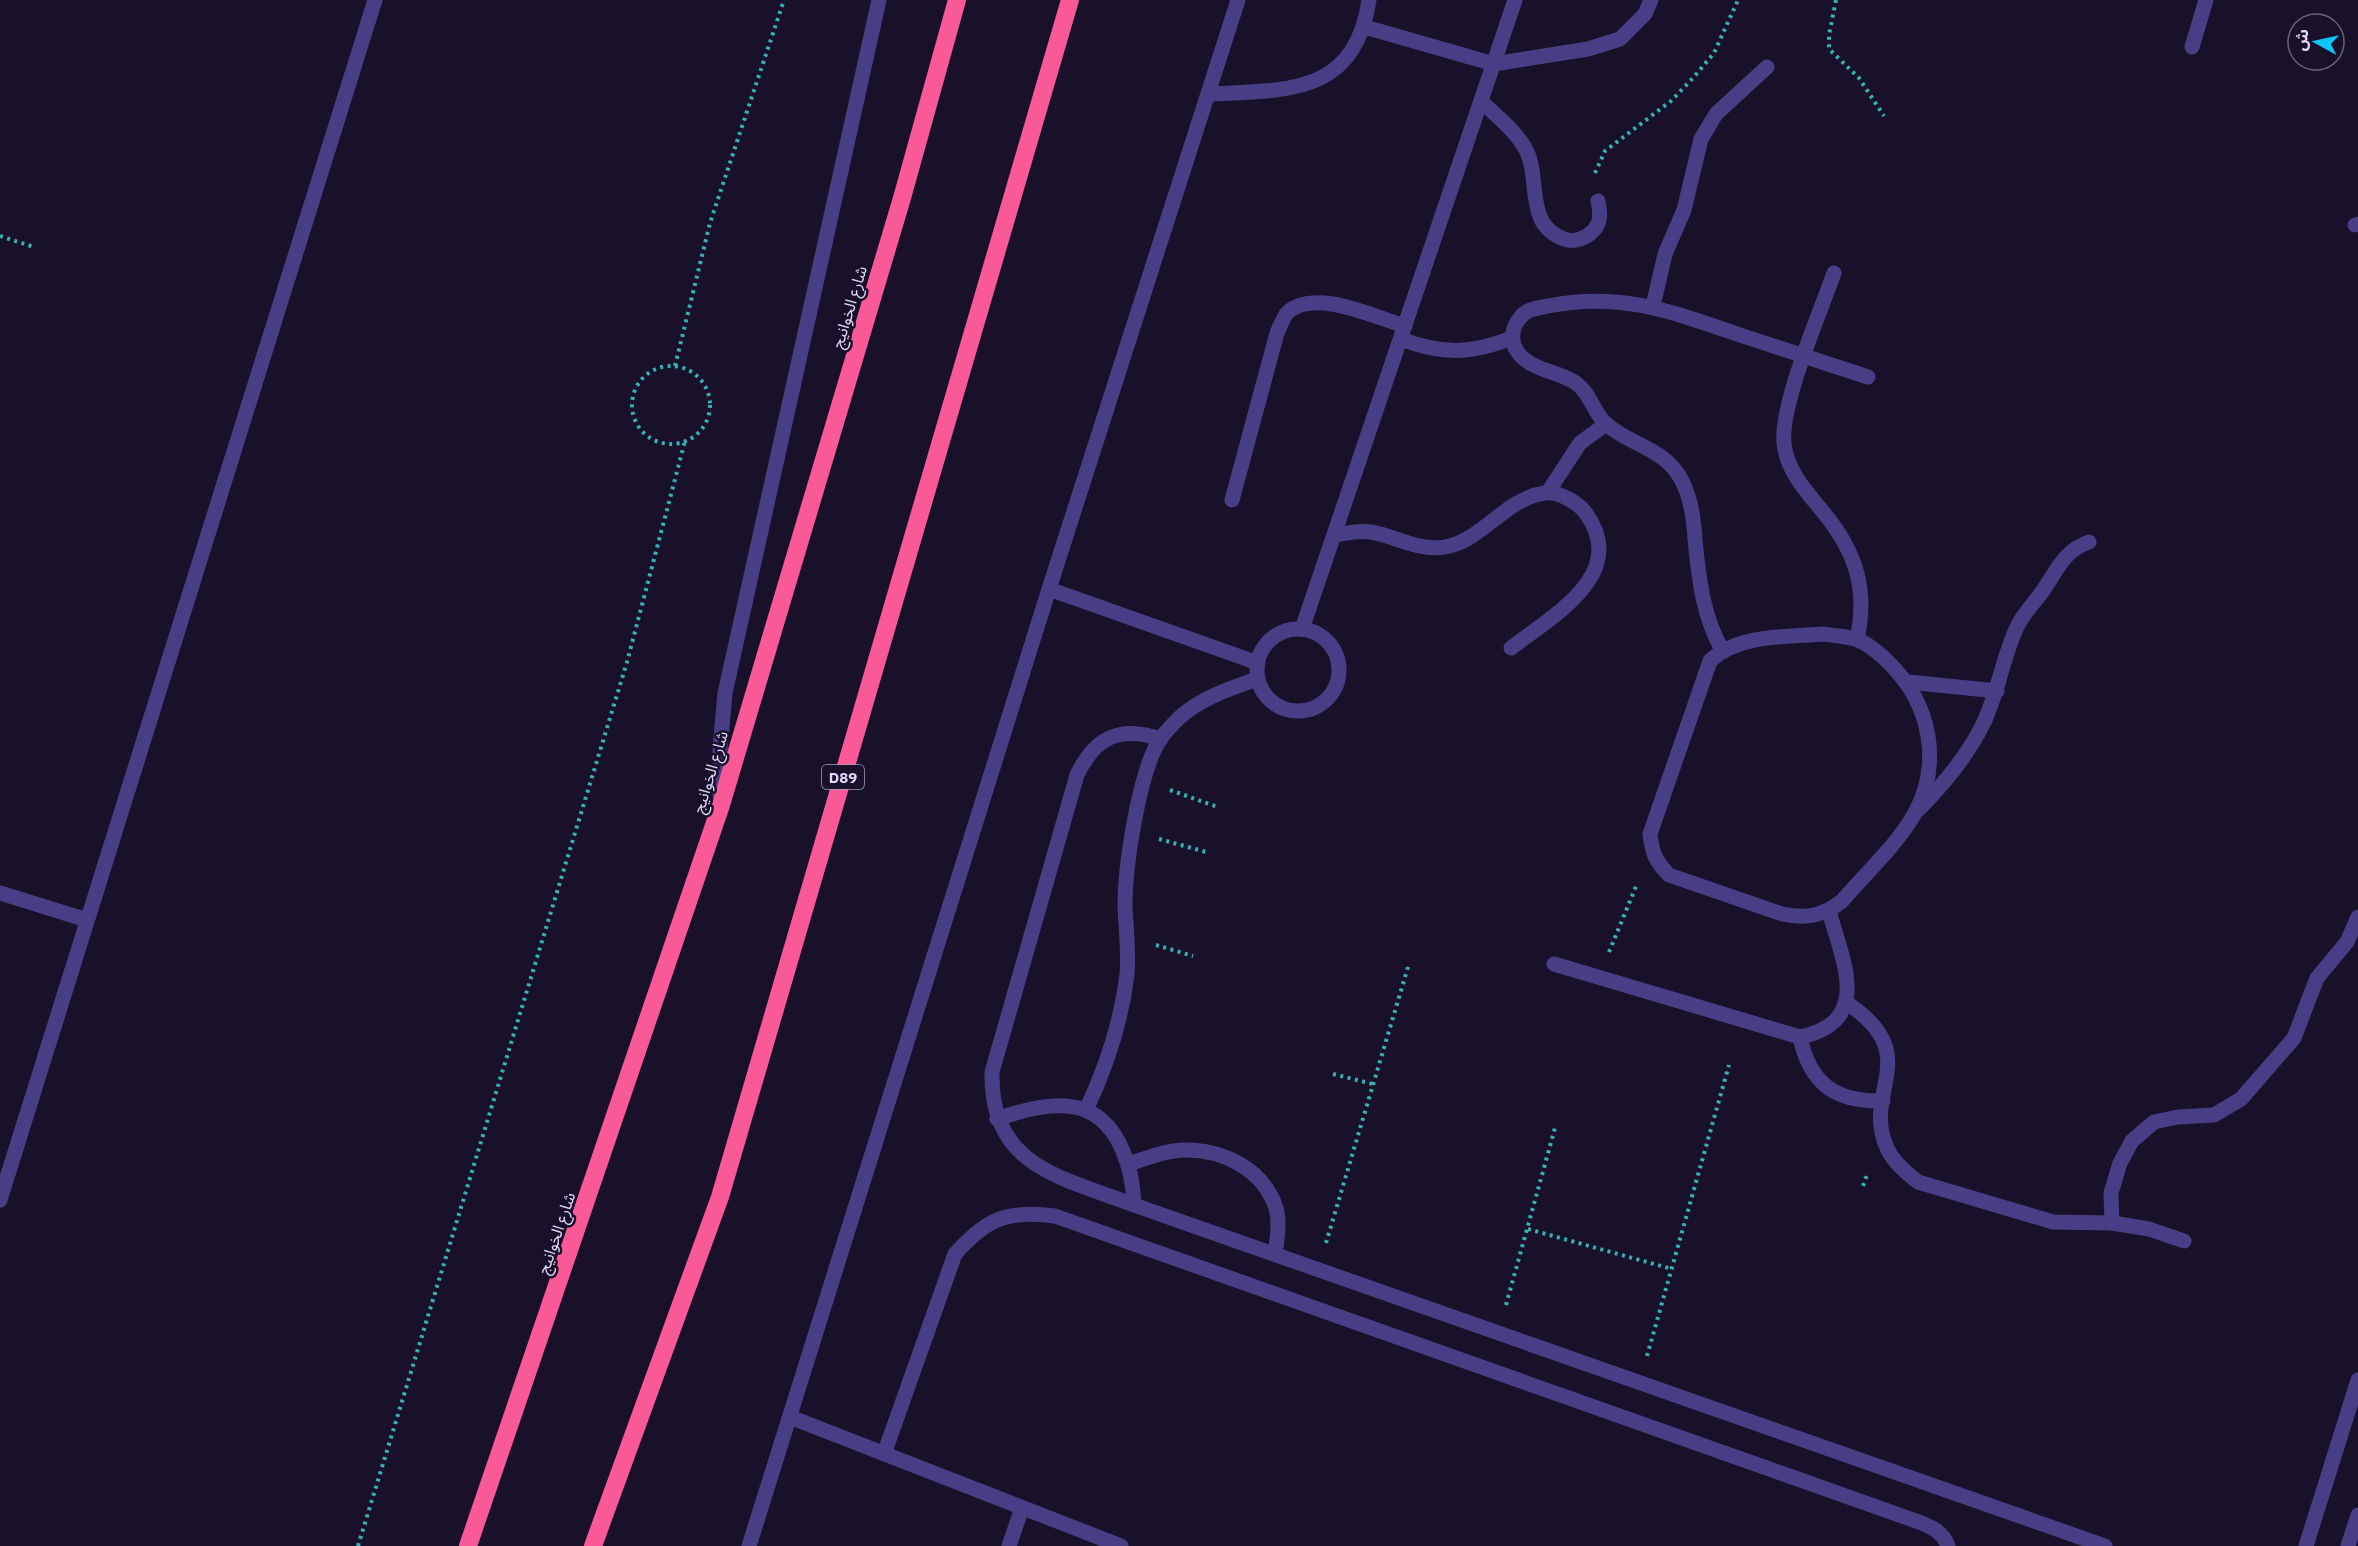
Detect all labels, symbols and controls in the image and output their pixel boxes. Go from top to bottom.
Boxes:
north arrow [2286,12,2346,72]
text: ش [2290,28,2313,52]
street label: شارع الخوانيج [827,263,874,352]
street label: شارع الخوانيج [688,728,735,817]
road number: D89 [822,765,864,789]
street label: شارع الخوانيج [533,1189,582,1277]

